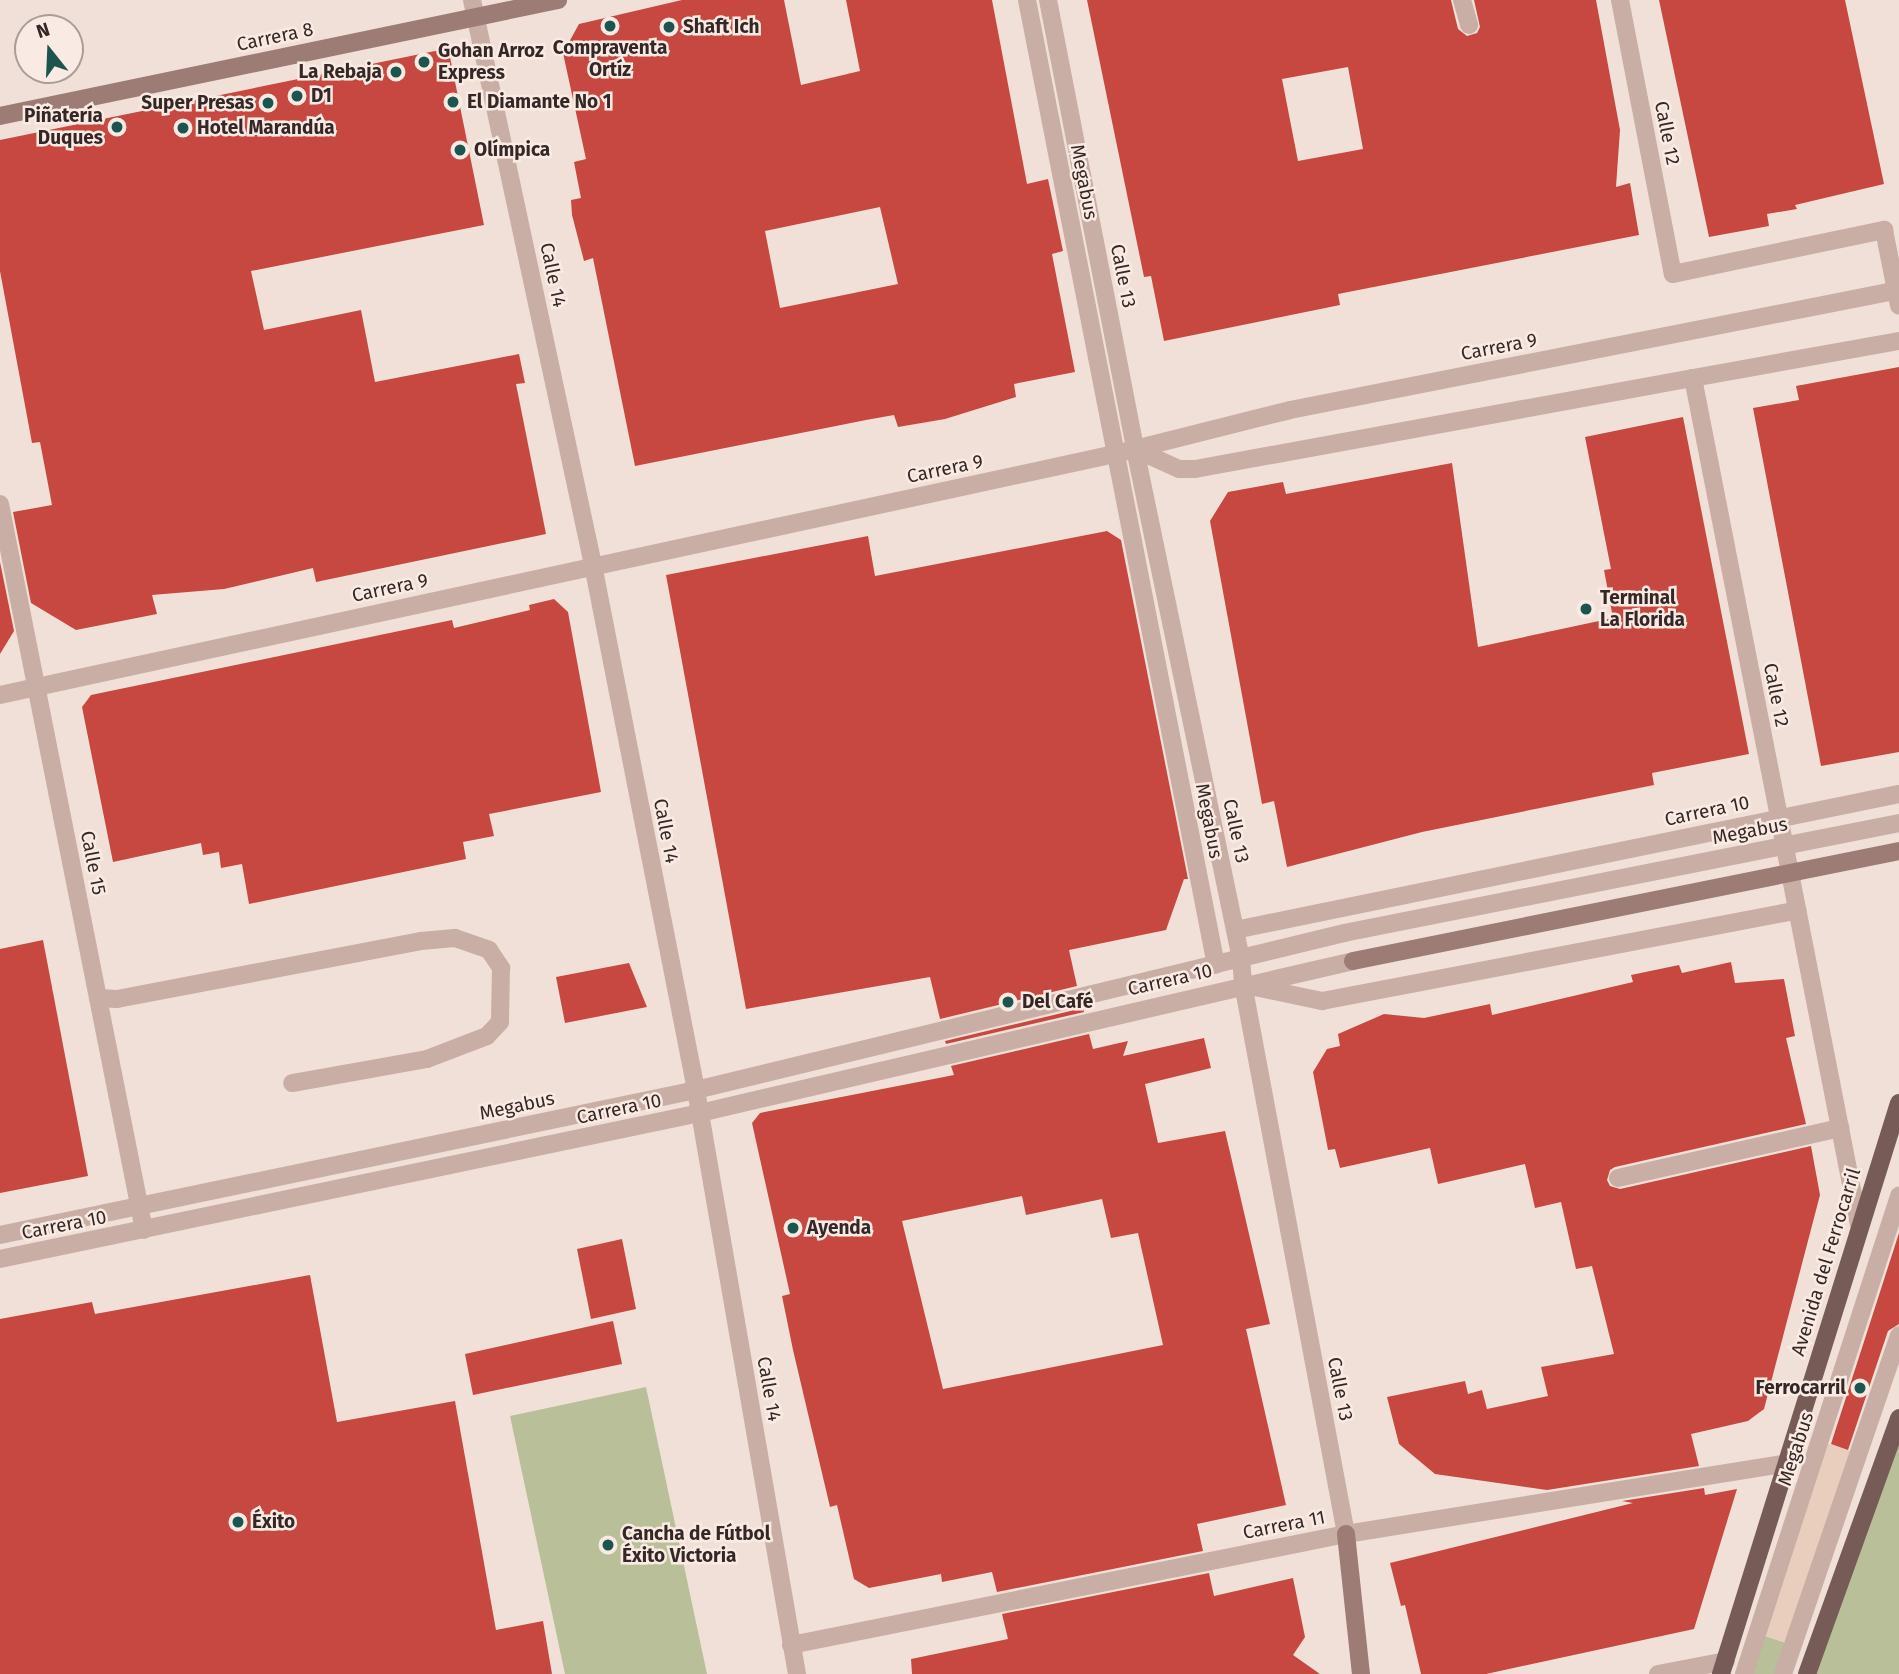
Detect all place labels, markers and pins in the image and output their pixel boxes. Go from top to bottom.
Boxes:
place label: Shaft Ich [683,16,759,38]
marker: Compraventa Ortíz [602,18,618,34]
marker: Shaft Ich [661,19,677,35]
place label: Compraventa Ortíz [553,37,667,81]
place label: Gohan Arroz Express [438,40,544,84]
marker: Gohan Arroz Express [416,54,432,70]
place label: La Rebaja [298,61,382,83]
marker: La Rebaja [388,64,404,80]
place label: D1 [311,85,332,107]
marker: D1 [289,88,305,104]
place label: El Diamante No 1 [467,91,612,113]
place label: Super Presas [141,92,254,114]
marker: El Diamante No 1 [445,94,461,110]
marker: Super Presas [260,95,276,111]
place label: Piñatería Duques [24,105,103,149]
place label: Hotel Marandúa [197,117,335,139]
marker: Piñatería Duques [109,119,125,135]
marker: Hotel Marandúa [175,120,191,136]
place label: Olímpica [474,139,550,161]
marker: Olímpica [452,142,468,158]
place label: Terminal La Florida [1600,587,1685,631]
marker: Terminal La Florida [1578,601,1594,617]
place label: Del Café [1022,991,1093,1013]
marker: Del Café [1000,994,1016,1010]
place label: Ayenda [807,1217,871,1239]
marker: Ayenda [785,1220,801,1236]
place label: Ferrocarril [1756,1377,1846,1399]
marker: Ferrocarril [1852,1380,1868,1396]
place label: Éxito [252,1511,295,1533]
marker: Éxito [230,1514,246,1530]
place label: Cancha de Fútbol Éxito Victoria [622,1523,770,1567]
marker: Cancha de Fútbol Éxito Victoria [600,1537,616,1553]

